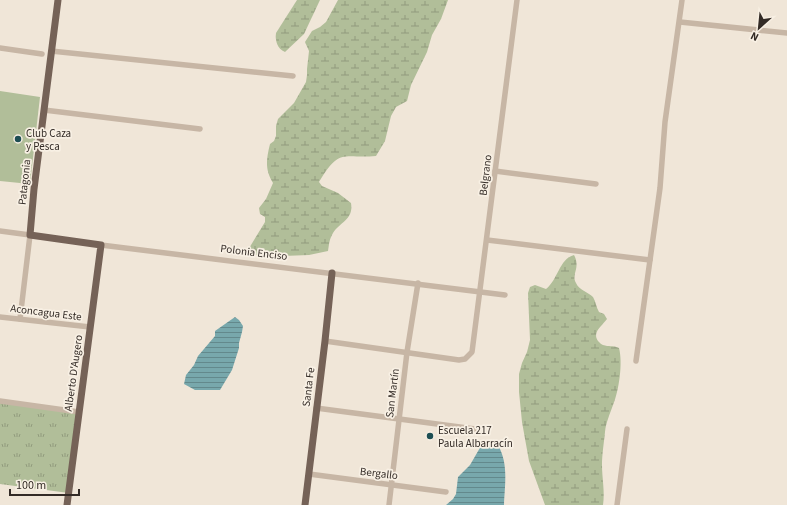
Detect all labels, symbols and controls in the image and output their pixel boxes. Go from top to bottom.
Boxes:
north arrow [739,8,779,48]
text: N [748,28,761,45]
place label: Club Caza y Pesca [26,126,71,154]
marker: Club Caza y Pesca [13,134,23,144]
street label: Belgrano [476,154,495,197]
street label: Patagonia [15,158,34,206]
street label: Polonia Enciso [220,241,288,264]
street label: Aconcagua Este [9,301,83,324]
street label: Alberto D'Augero [61,334,86,412]
street label: Santa Fe [299,366,318,408]
street label: San Martín [382,368,403,419]
place label: Escuela 217 Paula Albarracín [438,423,513,451]
marker: Escuela 217 Paula Albarracín [425,431,435,441]
street label: Bergallo [359,464,399,483]
scale bar [10,471,79,497]
text: 100 m [16,477,46,494]

